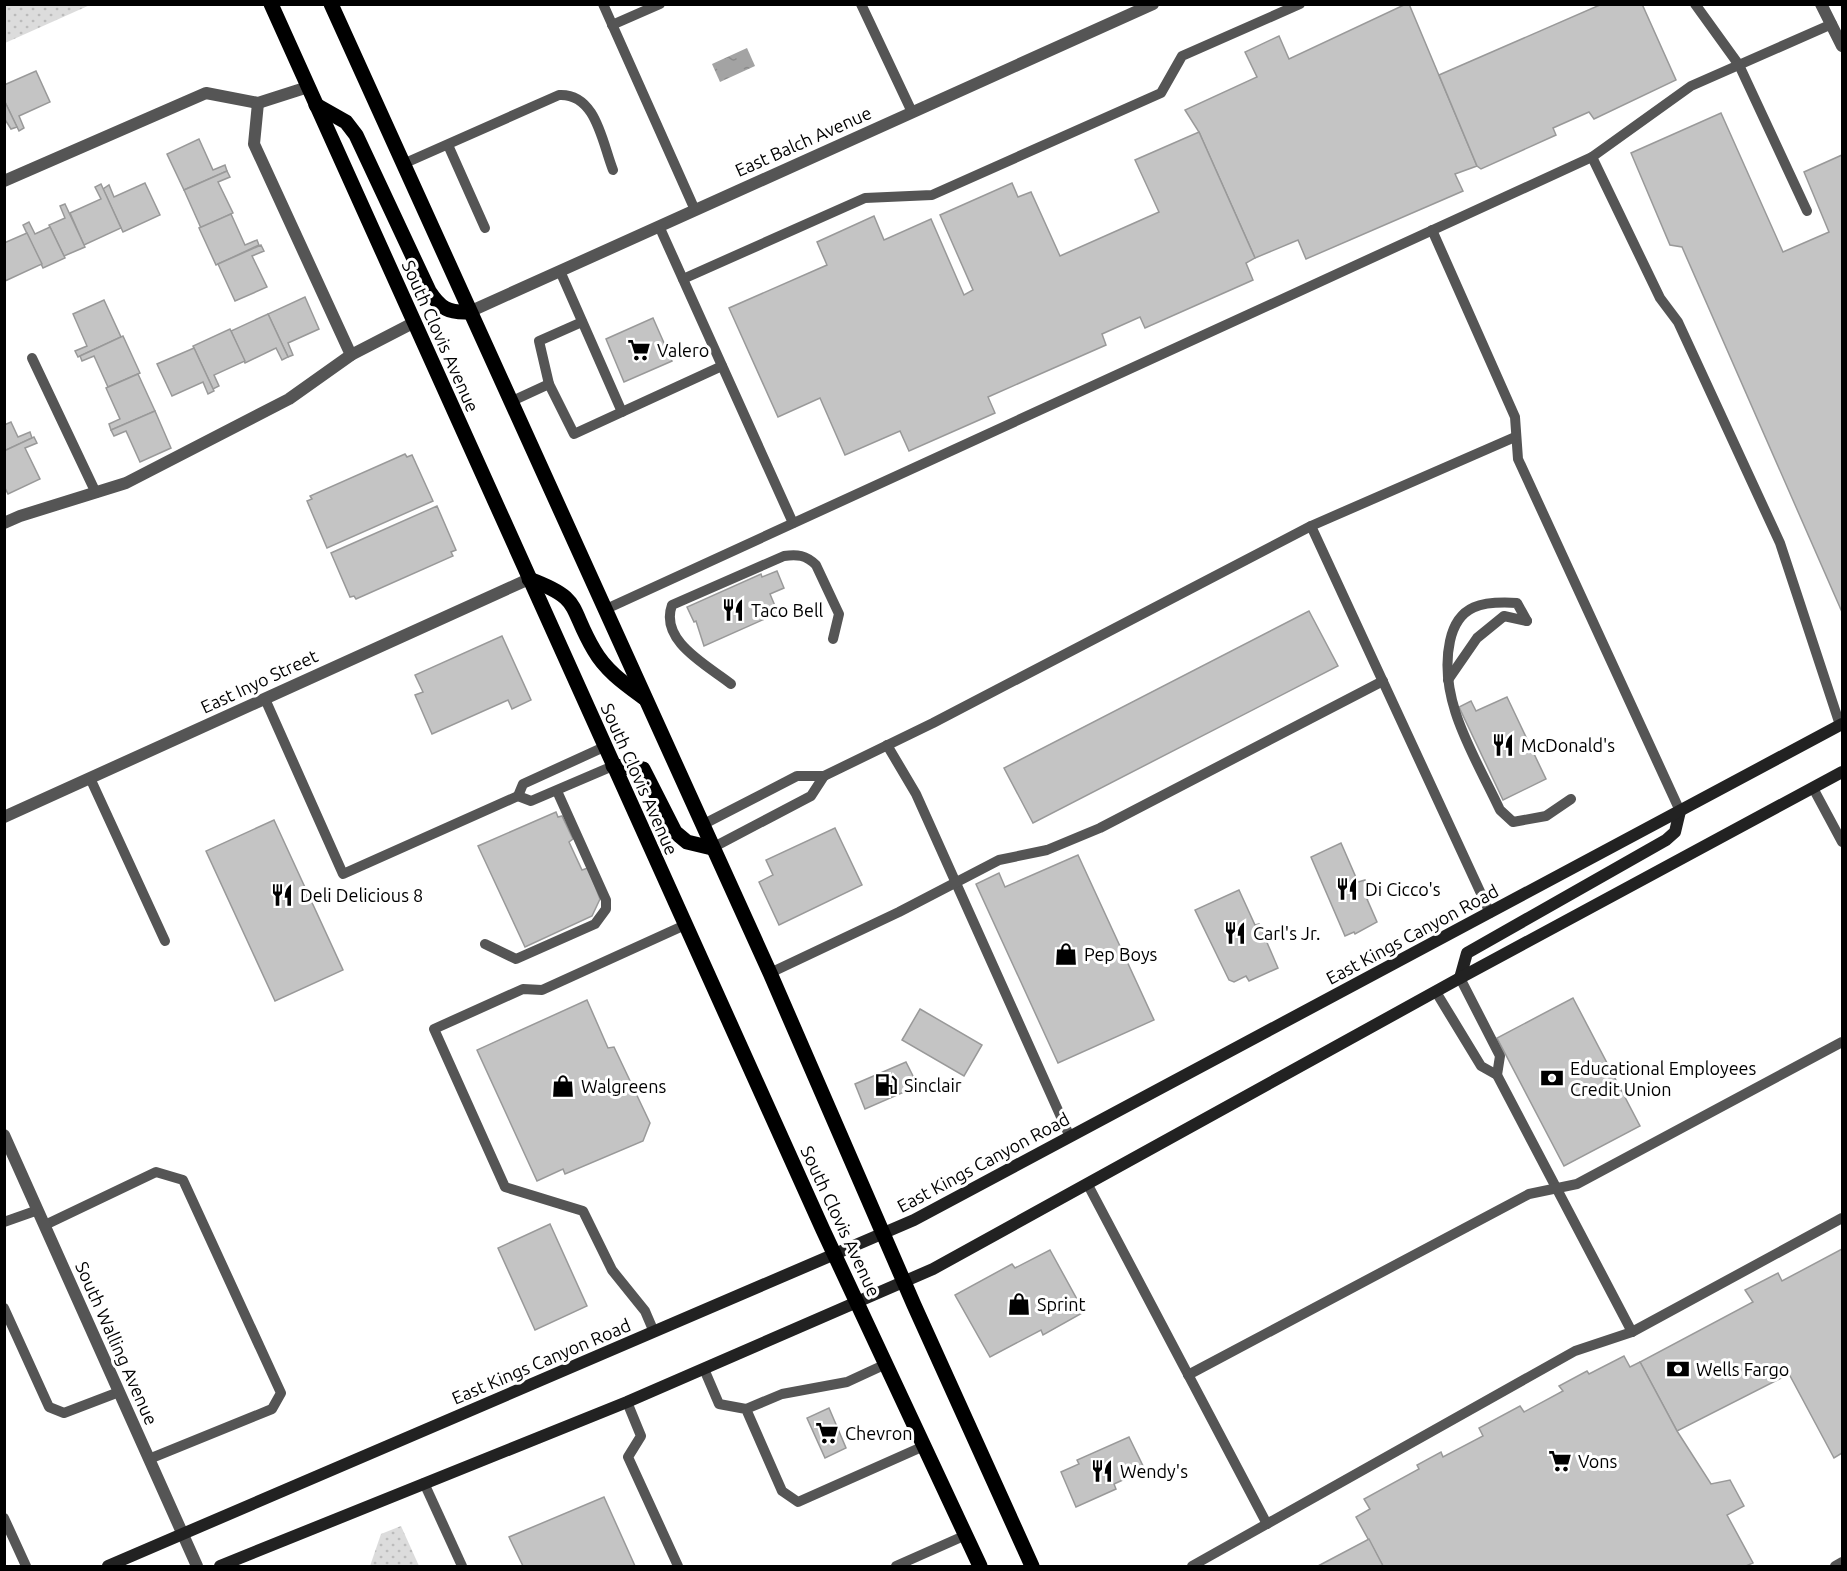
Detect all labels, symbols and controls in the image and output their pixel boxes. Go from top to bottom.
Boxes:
street label: East Balch Avenue [732,102,874,180]
street label: South Clovis Avenue [399,257,483,415]
supermarket icon: Valero [626,337,652,363]
place label: Valero [657,340,709,360]
restaurant icon: Taco Bell [720,597,746,623]
place label: Taco Bell [751,600,824,620]
street label: East Inyo Street [197,645,321,717]
street label: South Clovis Avenue [598,700,682,858]
restaurant icon: McDonald's [1490,732,1516,758]
place label: McDonald's [1521,735,1615,755]
restaurant icon: Di Cicco's [1334,876,1360,902]
place label: Di Cicco's [1365,879,1441,899]
street label: East Kings Canyon Road [1322,880,1502,988]
restaurant icon: Deli Delicious 8 [269,882,295,908]
place label: Deli Delicious 8 [300,885,423,905]
restaurant icon: Carl's Jr. [1222,920,1248,946]
place label: Carl's Jr. [1253,923,1320,943]
shop icon: Pep Boys [1053,941,1079,967]
place label: Pep Boys [1084,944,1158,964]
place label: Educational Employees Credit Union [1570,1058,1757,1099]
bank icon: Educational Employees Credit Union [1539,1065,1565,1091]
fuel station icon: Sinclair [873,1072,899,1098]
shop icon: Walgreens [550,1073,576,1099]
place label: Sinclair [904,1075,962,1095]
place label: Walgreens [581,1076,667,1096]
street label: East Kings Canyon Road [893,1108,1073,1216]
street label: South Clovis Avenue [797,1143,885,1299]
street label: South Walling Avenue [72,1258,162,1428]
shop icon: Sprint [1006,1291,1032,1317]
place label: Sprint [1037,1294,1086,1314]
street label: East Kings Canyon Road [449,1314,633,1408]
bank icon: Wells Fargo [1665,1356,1691,1382]
place label: Wells Fargo [1696,1359,1789,1379]
supermarket icon: Chevron [814,1420,840,1446]
place label: Chevron [845,1423,913,1443]
supermarket icon: Vons [1547,1448,1573,1474]
place label: Vons [1578,1451,1618,1471]
restaurant icon: Wendy's [1089,1458,1115,1484]
place label: Wendy's [1120,1461,1188,1481]

